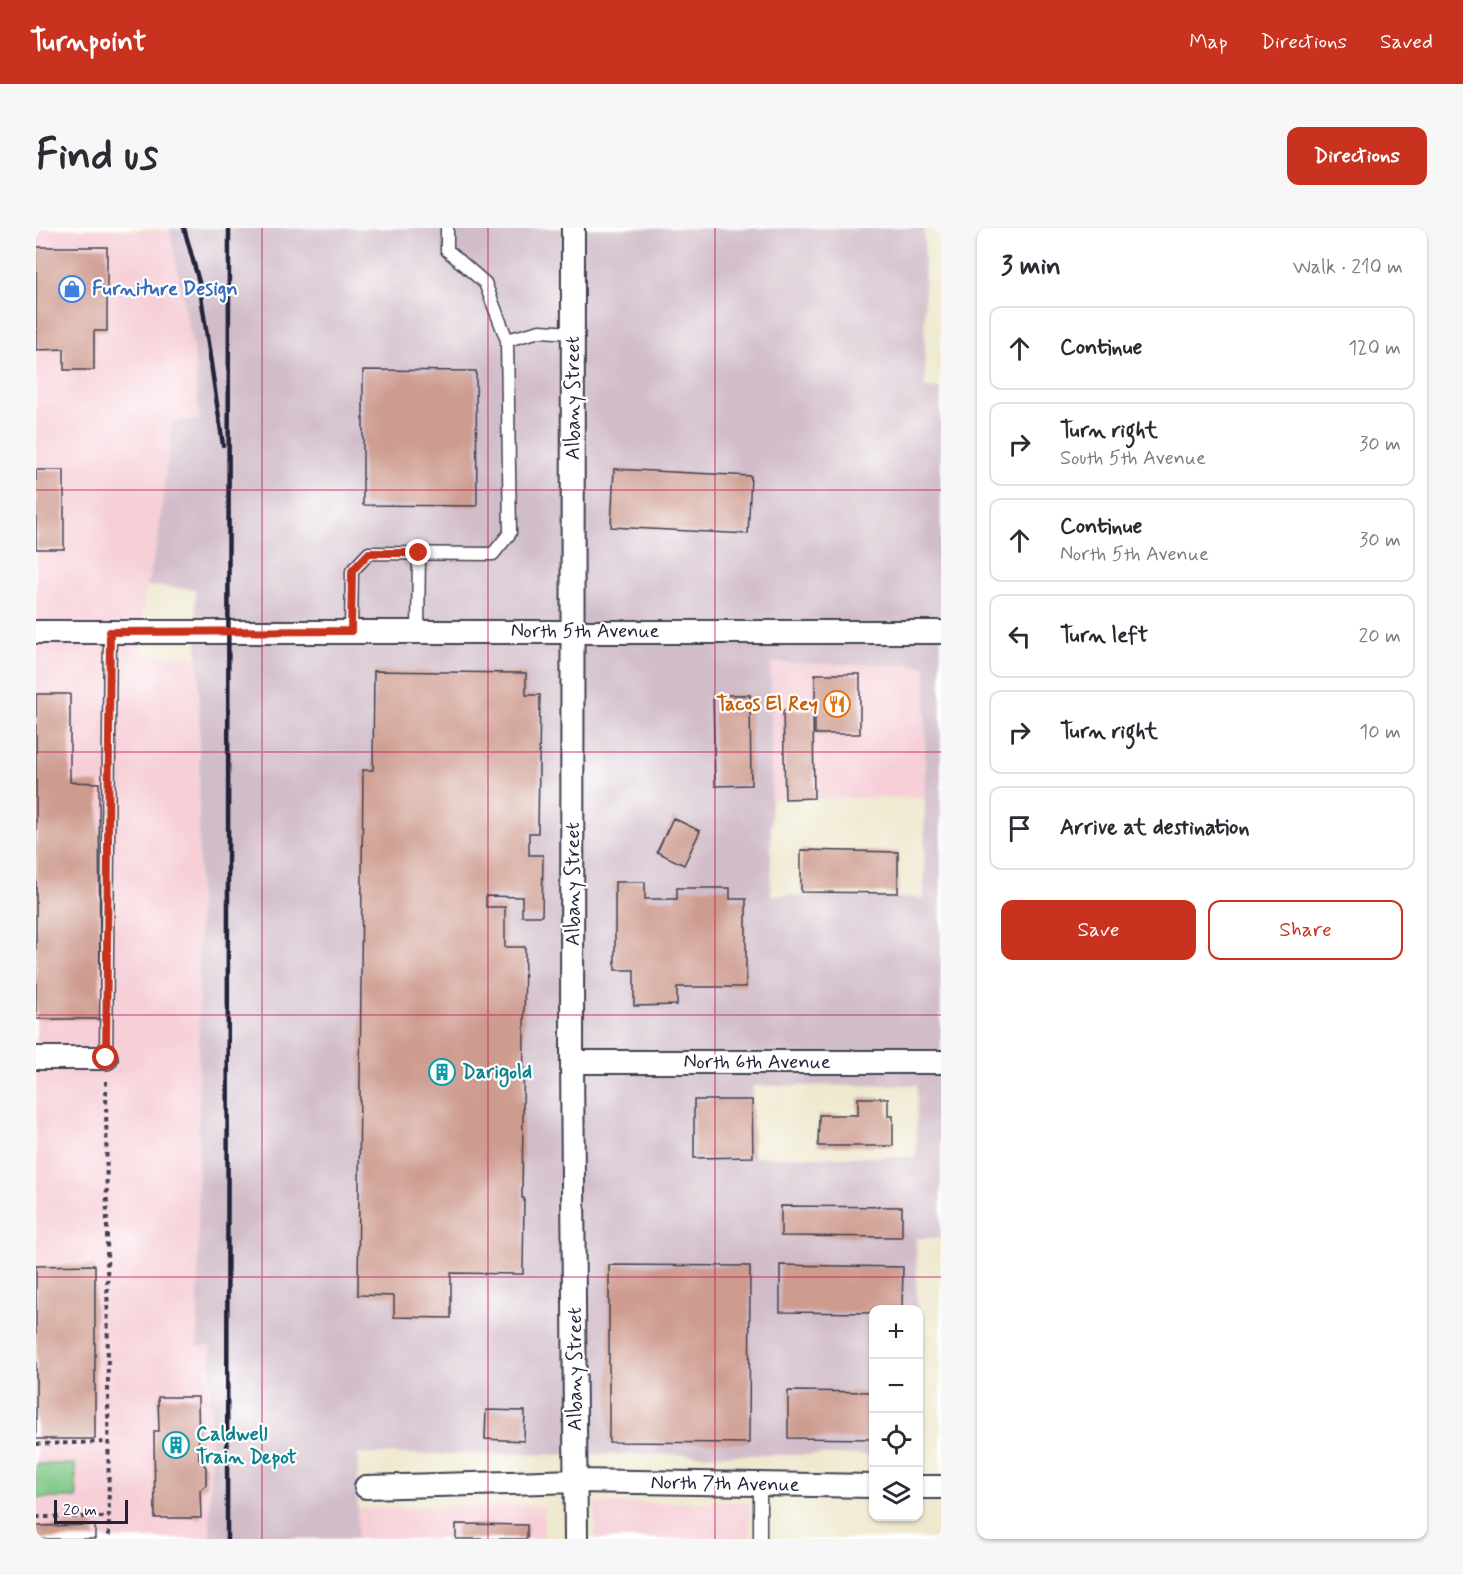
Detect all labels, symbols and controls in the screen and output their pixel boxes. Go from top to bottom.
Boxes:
text: Turnpoint [30,24,146,61]
text: Map [1189,28,1228,56]
text: Directions [1261,28,1347,56]
text: Saved [1380,28,1433,56]
button: Directions [1287,127,1427,185]
text: Find us [36,129,158,184]
text: 3 min [1001,250,1061,284]
text: Walk · 210 m [1293,254,1403,281]
shop icon: Furniture Design [57,274,87,304]
place label: Furniture Design [92,276,238,303]
icon: ahead [1003,332,1036,365]
text: Continue [1060,334,1142,362]
text: 120 m [1348,335,1401,362]
street label: Albany Street [560,336,587,460]
text: Turn right [1060,417,1158,445]
icon: right [1003,428,1036,461]
text: 30 m [1359,431,1401,458]
text: South 5th Avenue [1060,445,1206,472]
text: Continue [1060,513,1142,541]
icon: ahead [1003,524,1036,557]
text: 30 m [1359,527,1401,554]
route end [405,539,431,565]
text: North 5th Avenue [1060,541,1209,568]
street label: North 5th Avenue [511,618,660,645]
icon: left [1003,620,1036,653]
text: Turn left [1060,622,1148,650]
text: 20 m [1358,623,1401,650]
restaurant icon: Tacos El Rey [822,689,852,719]
place label: Tacos El Rey [716,691,818,718]
icon: right [1003,716,1036,749]
text: Turn right [1060,718,1158,746]
text: 10 m [1359,719,1401,746]
icon: arrive [1003,812,1036,845]
text: Arrive at destination [1060,814,1250,842]
street label: Albany Street [560,822,587,946]
button: Save [1001,900,1196,960]
button: Share [1208,900,1403,960]
route start [92,1044,118,1070]
street label: North 6th Avenue [684,1049,831,1076]
building icon: Darigold [427,1057,457,1087]
place label: Darigold [462,1059,532,1088]
map controls [869,1305,923,1521]
button: + [869,1305,923,1359]
street label: Albany Street [562,1307,589,1431]
button: − [869,1359,923,1413]
button: locate [869,1413,923,1467]
place label: Caldwell Train Depot [196,1421,297,1471]
building icon: Caldwell Train Depot [161,1430,191,1460]
button: layers [869,1467,923,1521]
street label: North 7th Avenue [650,1469,800,1499]
scale bar [54,1497,128,1524]
text: 20 m [63,1500,97,1521]

